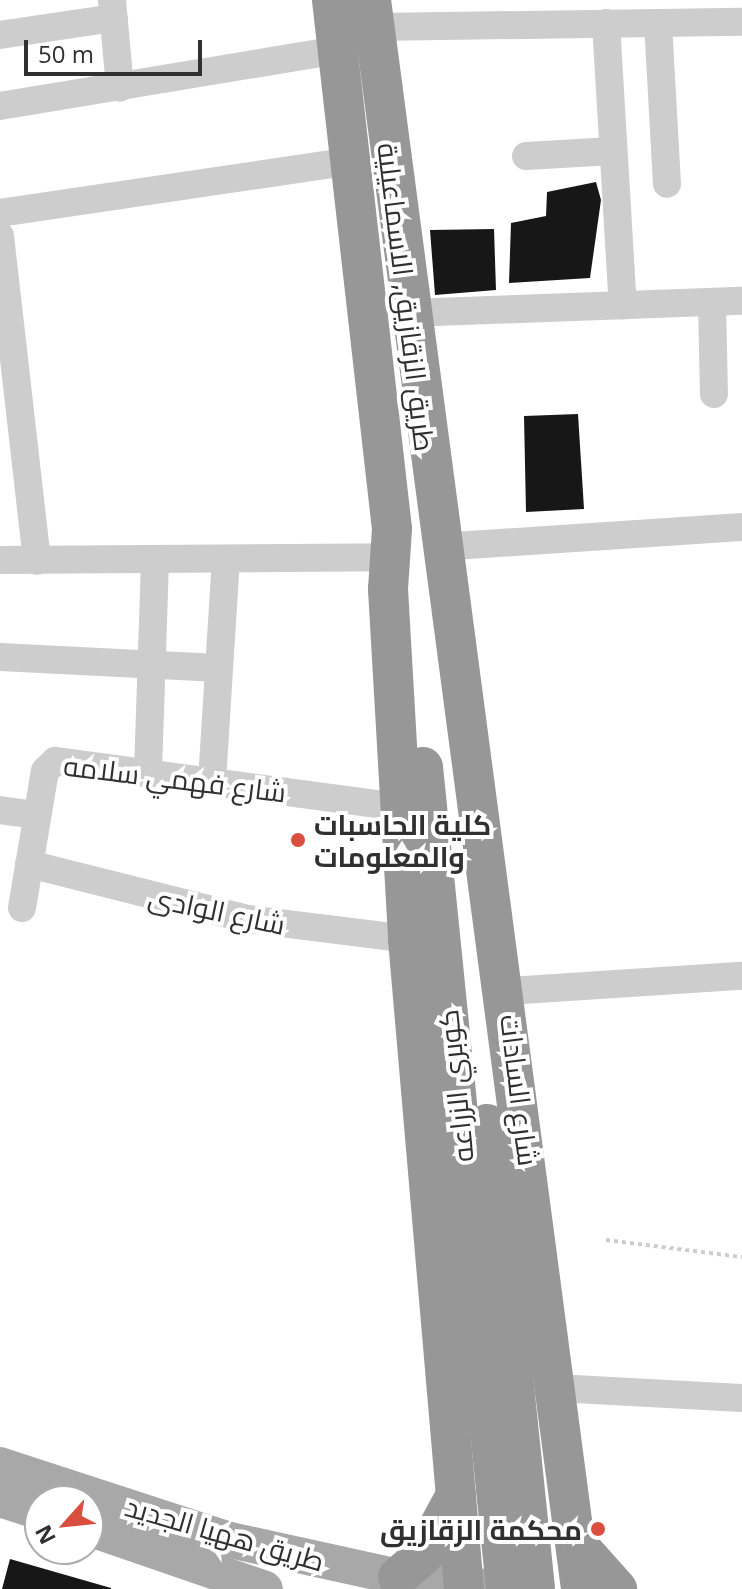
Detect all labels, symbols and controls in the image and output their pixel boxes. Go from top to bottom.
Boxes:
scale bar [28,24,206,74]
text: 50 m [38,37,94,70]
street label: طريق الزقازيق, الاسماعيلية [371,141,443,453]
street label: شارع فهمي سلامه [62,748,288,808]
place label: كلية الحاسبات والمعلومات [314,807,491,873]
marker: كلية الحاسبات والمعلومات [289,831,307,849]
street label: شارع الوادى [145,879,289,941]
street label: كوبري الزراعه [430,1008,480,1164]
street label: شارع السادات [494,1012,546,1168]
north arrow [24,1485,104,1565]
street label: طريق ههيا الجديد [122,1489,328,1577]
place label: محكمة الزقازيق [380,1512,582,1546]
text: N [27,1520,62,1550]
marker: محكمة الزقازيق [589,1520,607,1538]

